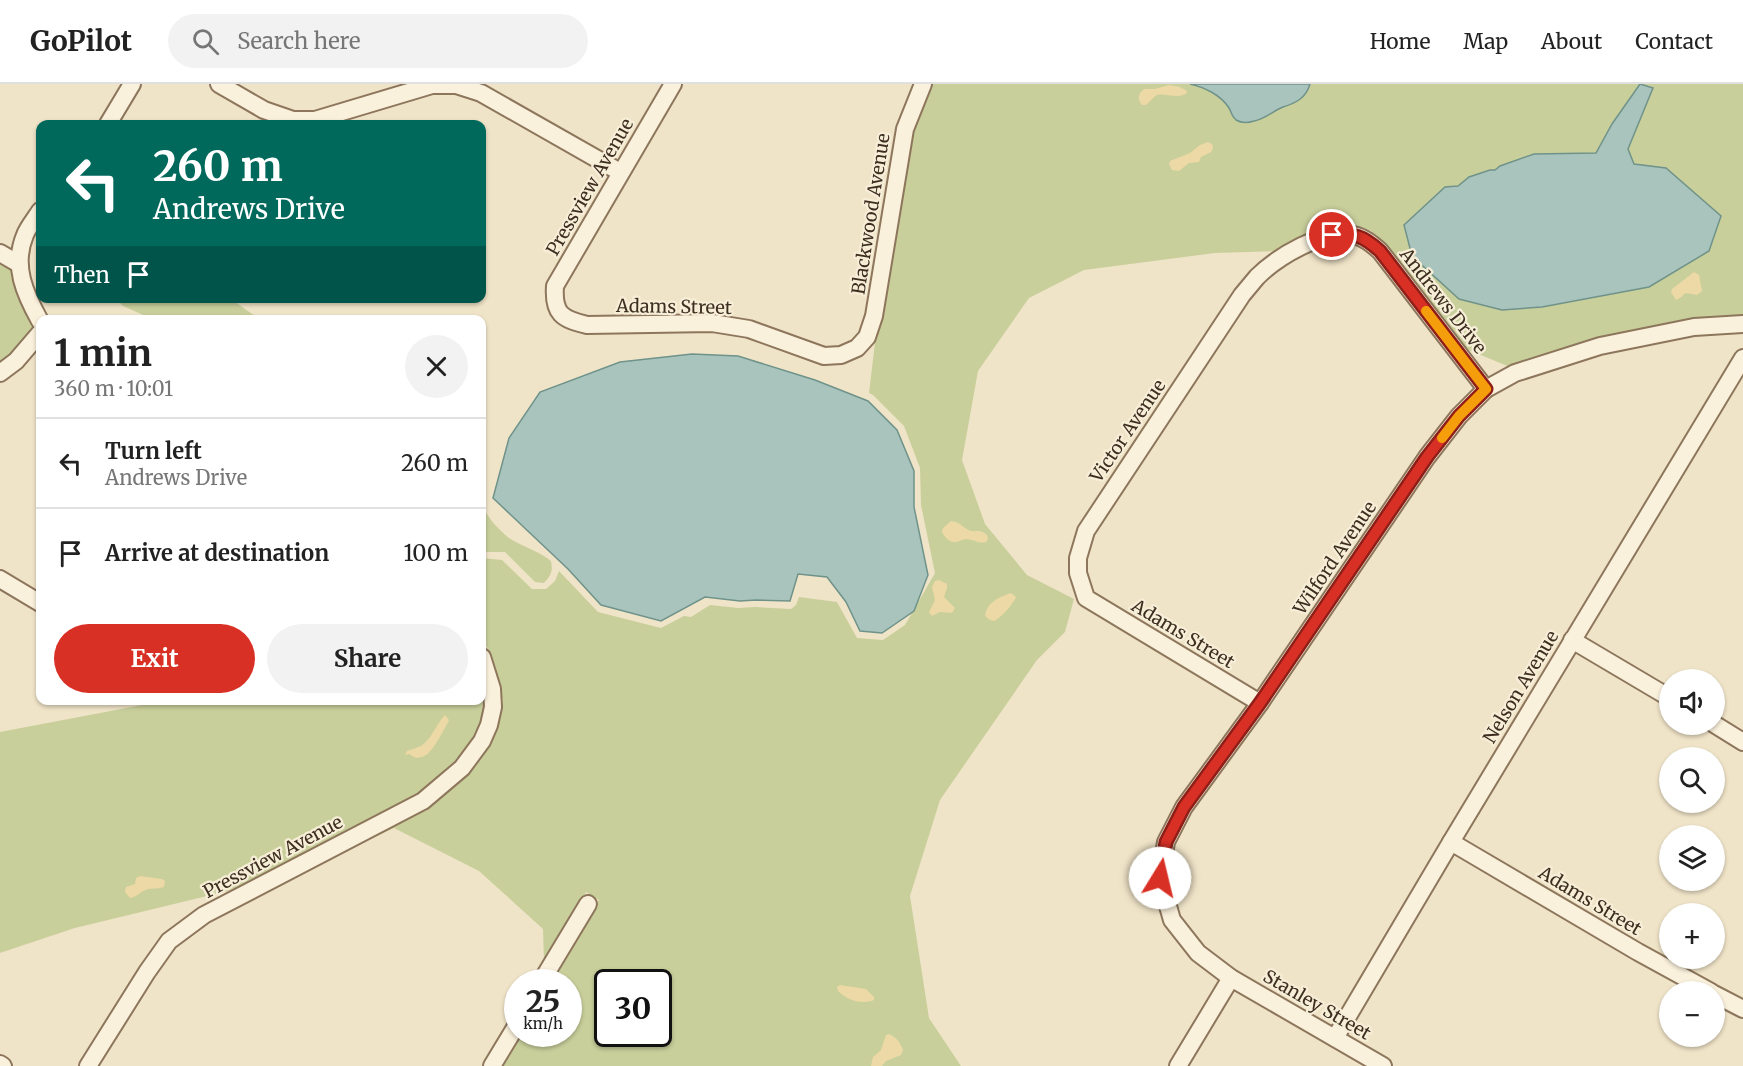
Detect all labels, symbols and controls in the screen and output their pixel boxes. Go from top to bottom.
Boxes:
search box [168,14,588,68]
text: GoPilot [30,23,132,59]
icon: search [189,25,222,58]
text: Search here [237,27,361,55]
text: Home [1370,28,1430,55]
text: Map [1463,28,1508,55]
text: About [1541,28,1602,55]
text: Contact [1635,28,1713,55]
street label: Pressview Avenue [541,114,638,259]
street label: Blackwood Avenue [846,132,895,296]
text: 260 m [153,140,283,192]
icon: left [54,144,132,222]
text: Andrews Drive [153,192,345,226]
pin [1306,209,1357,260]
icon: arrive [1315,218,1348,251]
street label: Andrews Drive [1394,242,1492,358]
icon: arrive [122,258,155,291]
text: Then [54,261,110,289]
street label: Adams Street [615,294,732,319]
text: 1 min [54,331,152,376]
button: close [405,335,468,398]
street label: Victor Avenue [1084,375,1170,487]
text: 360 m · 10:01 [54,376,173,401]
text: Turn left [105,437,202,465]
icon: left [54,447,87,480]
text: 260 m [401,449,468,477]
text: Andrews Drive [105,465,247,490]
street label: Wilford Avenue [1288,497,1381,620]
icon: arrive [54,537,87,570]
text: Arrive at destination [105,539,329,567]
text: 100 m [403,539,468,567]
street label: Adams Street [1127,593,1239,673]
button: Exit [54,624,255,693]
button: Share [267,624,468,693]
street label: Nelson Avenue [1478,626,1563,747]
map controls [1659,669,1725,1047]
button: sound [1659,669,1725,735]
button: search [1659,747,1725,813]
street label: Pressview Avenue [199,810,346,903]
button: layers [1659,825,1725,891]
position arrow [1128,846,1192,910]
street label: Adams Street [1534,860,1646,940]
button: + [1659,903,1725,969]
street label: Stanley Street [1259,964,1375,1045]
speed limit sign: 30 [594,969,672,1047]
button: − [1659,981,1725,1047]
text: 25 [526,982,560,1020]
text: km/h [523,1014,563,1033]

